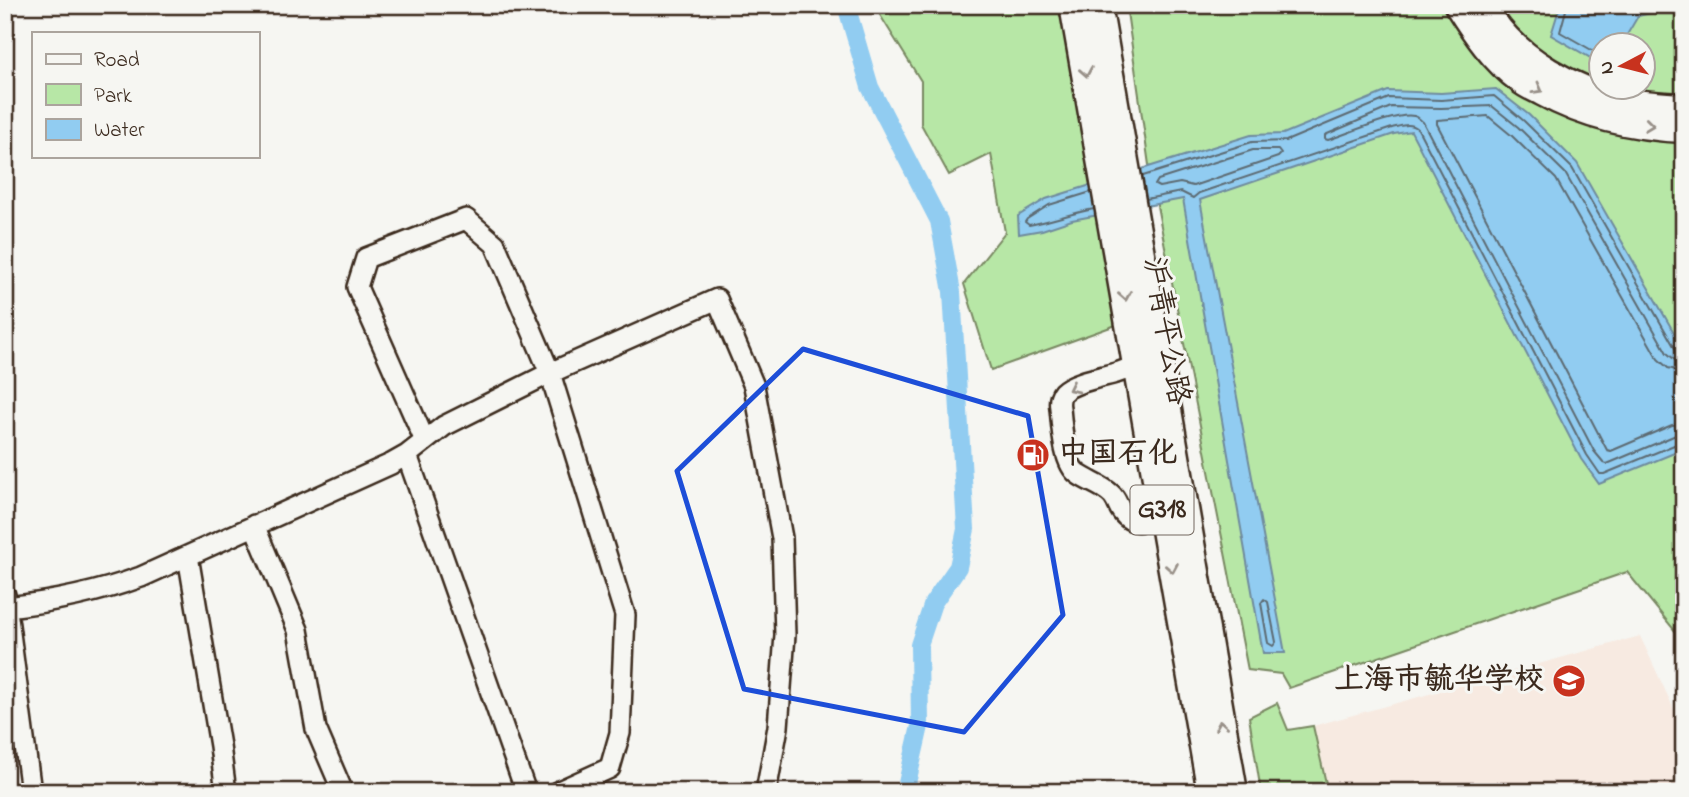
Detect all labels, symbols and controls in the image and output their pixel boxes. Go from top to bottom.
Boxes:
legend [32,32,259,158]
north arrow [1588,32,1658,102]
text: Road [94,46,140,76]
text: N [1593,60,1622,76]
one-way arrow [1078,67,1093,78]
one-way arrow [1531,81,1544,94]
text: Park [94,82,133,112]
text: Water [94,116,145,146]
one-way arrow [1643,118,1655,133]
street label: 沪青平公路 [1130,253,1200,409]
one-way arrow [1117,290,1132,302]
one-way arrow [1068,379,1080,393]
place label: 中国石化 [1058,433,1178,477]
fuel station icon: 中国石化 [1014,436,1052,474]
road number: G318 [1130,486,1194,534]
one-way arrow [1164,562,1179,574]
place label: 上海市毓华学校 [1334,659,1544,703]
school or university icon: 上海市毓华学校 [1550,662,1588,700]
one-way arrow [1214,719,1229,730]

